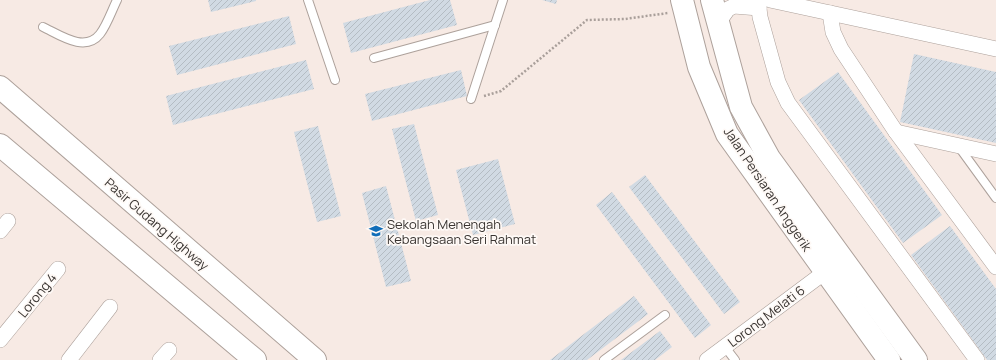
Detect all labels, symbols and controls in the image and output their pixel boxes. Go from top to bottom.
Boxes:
street label: Jalan Persiaran Anggerik [720,124,817,255]
street label: Pasir Gudang Highway [101,174,213,274]
place label: Sekolah Menengah Kebangsaan Seri Rahmat [387,215,536,248]
school or university icon: Sekolah Menengah Kebangsaan Seri Rahmat [368,223,384,239]
street label: Lorong 4 [14,269,61,321]
street label: Lorong Melati 6 [724,281,808,351]

